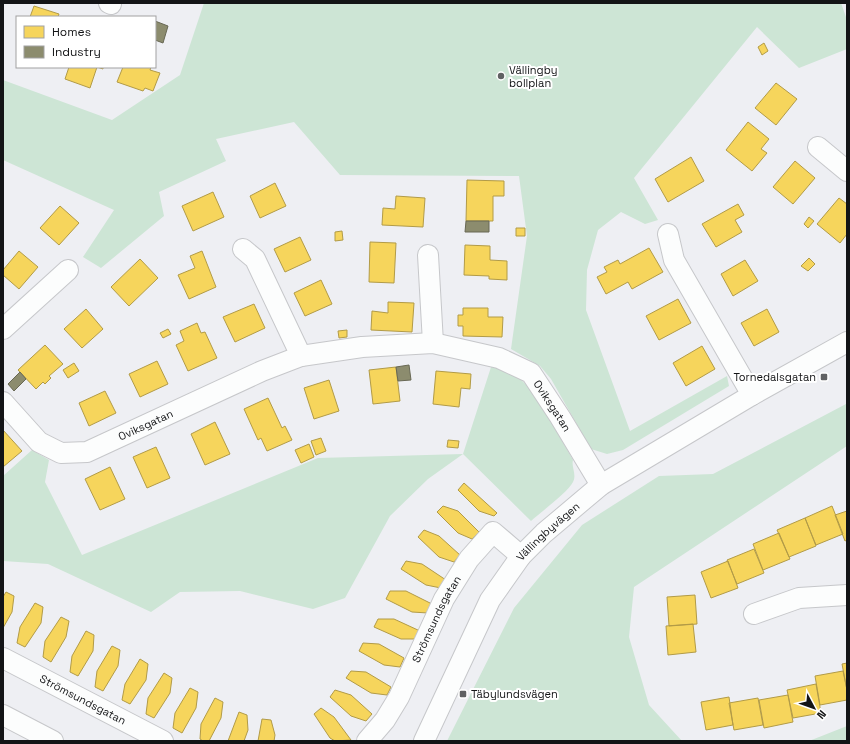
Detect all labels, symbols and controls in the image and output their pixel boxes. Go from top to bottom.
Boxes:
legend [16,16,156,68]
text: Homes [52,24,91,40]
text: Industry [52,44,101,60]
place label: Vällingby bollplan [509,63,557,90]
marker: Vällingby bollplan [496,71,506,81]
place label: Tornedalsgatan [733,370,816,384]
marker: Tornedalsgatan [819,372,829,382]
street label: Oviksgatan [531,377,574,434]
street label: Oviksgatan [116,406,175,444]
street label: Vällingbyvägen [513,499,582,563]
street label: Strömsundsgatan [409,573,464,665]
street label: Strömsundsgatan [37,671,128,728]
place label: Täbylundsvägen [471,687,558,701]
north arrow [794,688,834,728]
marker: Täbylundsvägen [458,689,468,699]
text: N [814,707,829,722]

